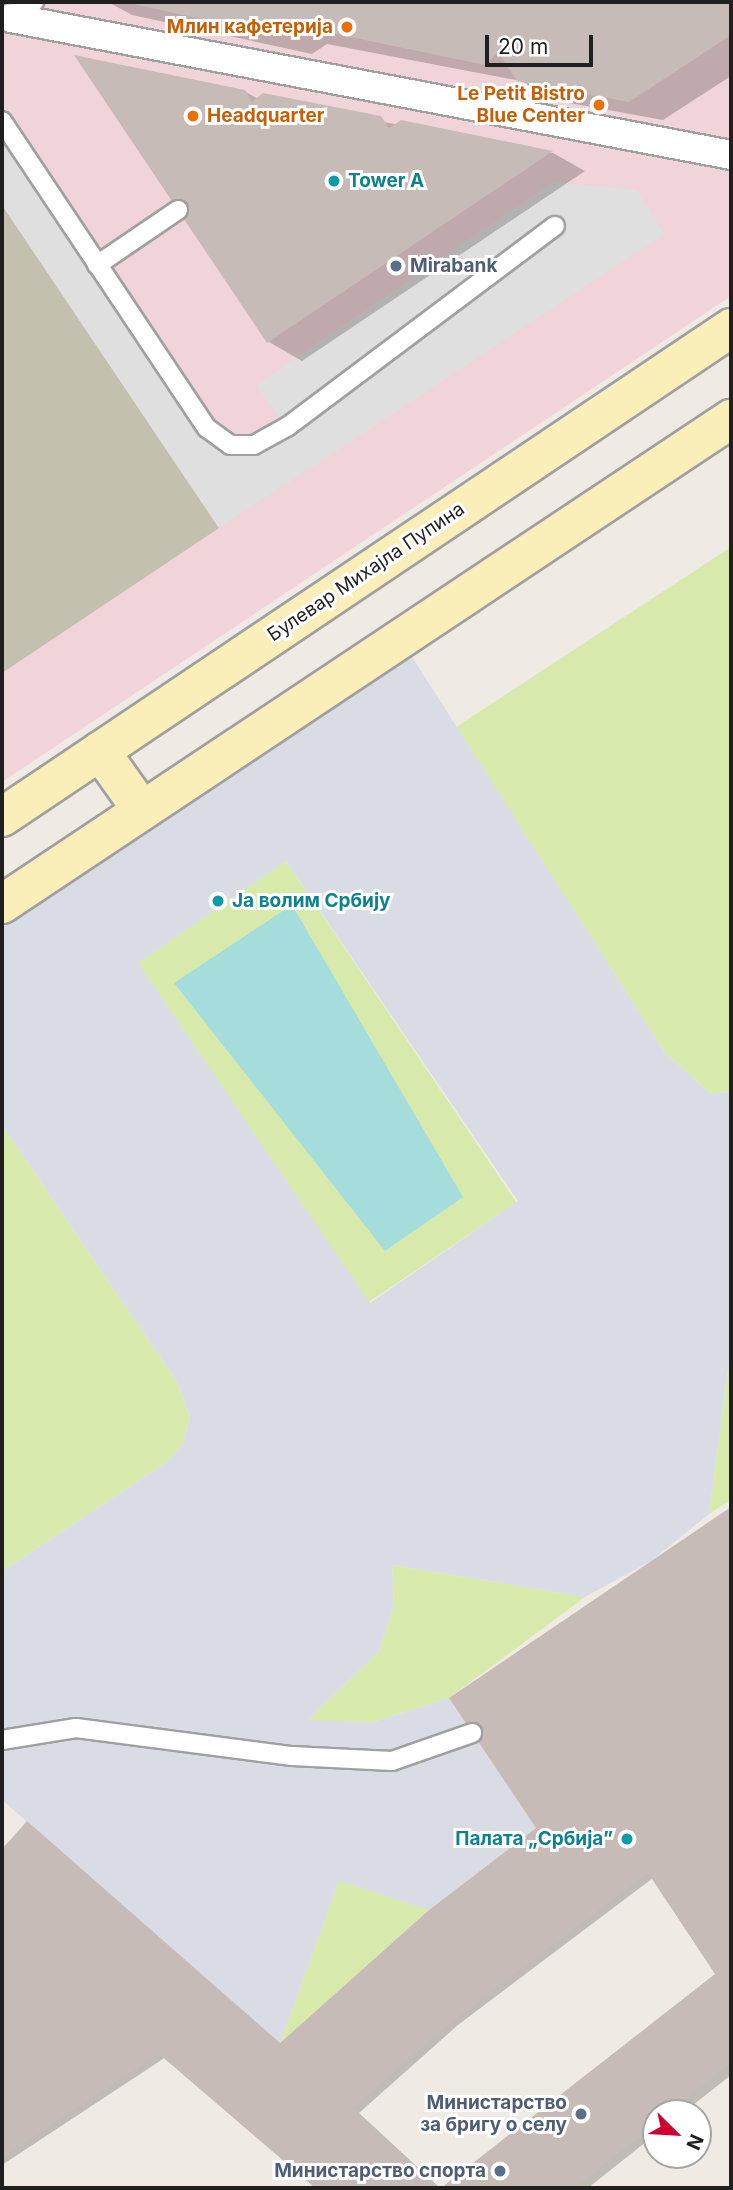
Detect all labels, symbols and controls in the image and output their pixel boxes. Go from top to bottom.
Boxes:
place label: Млин кафетерија [167,16,333,38]
marker: Млин кафетерија [339,19,355,35]
scale bar [488,21,596,65]
text: 20 m [498,34,548,59]
place label: Le Petit Bistro Blue Center [457,83,585,127]
marker: Le Petit Bistro Blue Center [591,97,607,113]
place label: Headquarter [207,105,324,127]
marker: Headquarter [185,108,201,124]
place label: Tower A [348,170,424,192]
marker: Tower A [326,173,342,189]
place label: Mirabank [410,255,497,277]
marker: Mirabank [388,258,404,274]
street label: Булевар Михајла Пупина [263,497,469,647]
place label: Ја волим Србију [232,890,391,912]
marker: Ја волим Србију [210,893,226,909]
place label: Палата „Србија” [455,1828,613,1850]
marker: Палата „Србија” [619,1831,635,1847]
place label: Министарство за бригу о селу [420,2092,567,2136]
north arrow [642,2099,712,2169]
marker: Министарство за бригу о селу [573,2106,589,2122]
text: N [681,2131,708,2153]
place label: Министарство спорта [274,2160,486,2182]
marker: Министарство спорта [492,2163,508,2179]

